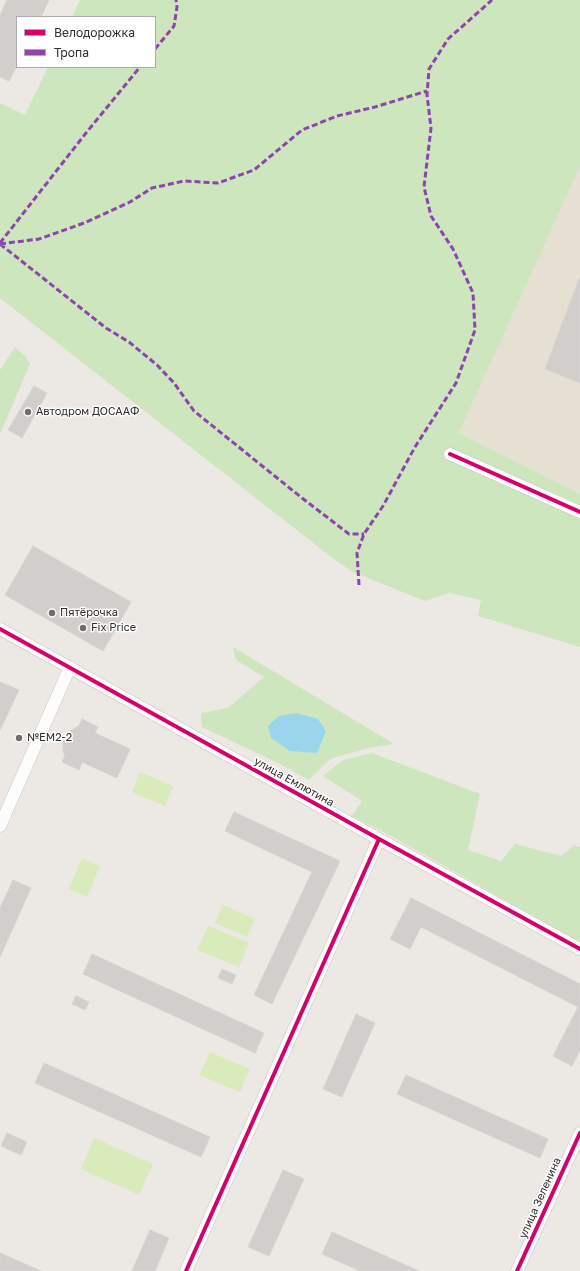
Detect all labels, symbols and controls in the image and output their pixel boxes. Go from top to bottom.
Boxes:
legend [16,16,156,68]
text: Велодорожка [54,25,135,40]
text: Тропа [54,45,89,60]
place label: Автодром ДОСААФ [36,405,139,419]
marker: Автодром ДОСААФ [23,407,33,417]
place label: Пятёрочка [60,606,118,620]
marker: Пятёрочка [47,608,57,618]
place label: Fix Price [91,621,136,635]
marker: Fix Price [78,623,88,633]
place label: №ЕМ2-2 [27,731,72,745]
marker: №ЕМ2-2 [14,733,24,743]
street label: улица Емлютина [252,755,336,809]
street label: улица Зеленина [516,1155,564,1241]

